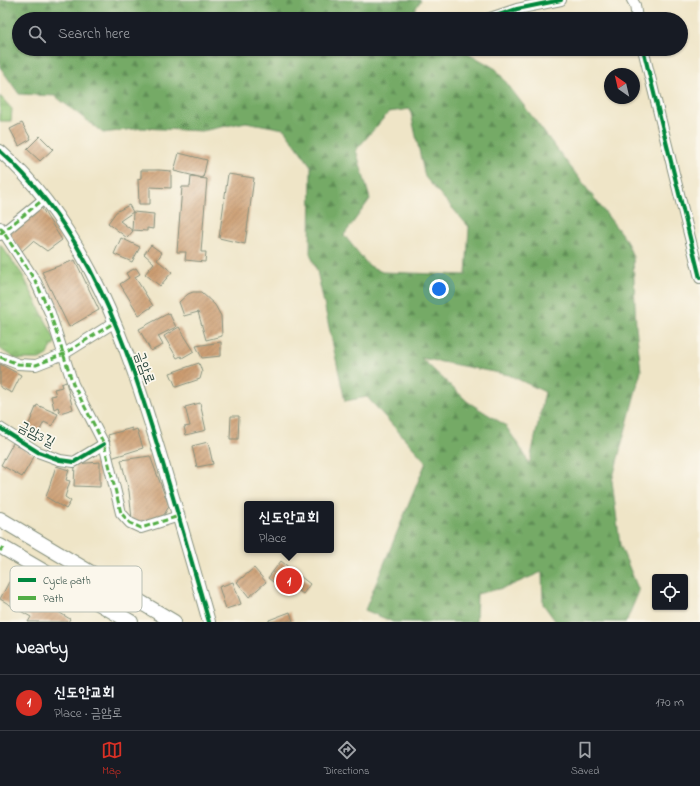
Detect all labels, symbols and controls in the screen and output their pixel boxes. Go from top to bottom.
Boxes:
search box [12,12,688,56]
icon: search [26,23,48,45]
text: Search here [58,23,130,45]
north arrow [604,68,640,104]
your location [429,279,449,299]
street label: 금암로 [128,349,160,387]
street label: 금암3길 [14,416,59,454]
popup [244,501,334,553]
text: 신도안교회 [259,507,319,529]
text: Place [259,529,286,548]
legend [10,566,142,612]
pin: 1 [276,566,302,596]
text: Cycle path [43,573,91,590]
map controls [652,574,688,610]
button: locate [652,574,688,610]
text: Path [43,591,64,607]
text: Nearby [16,636,68,661]
text: 신도안교회 [54,682,114,704]
text: 1 [27,693,31,712]
text: 170 m [656,693,684,712]
text: Place · 금암로 [54,704,122,723]
tab: Map [101,739,123,779]
tab: Directions [324,739,369,779]
tab: Saved [571,739,599,779]

